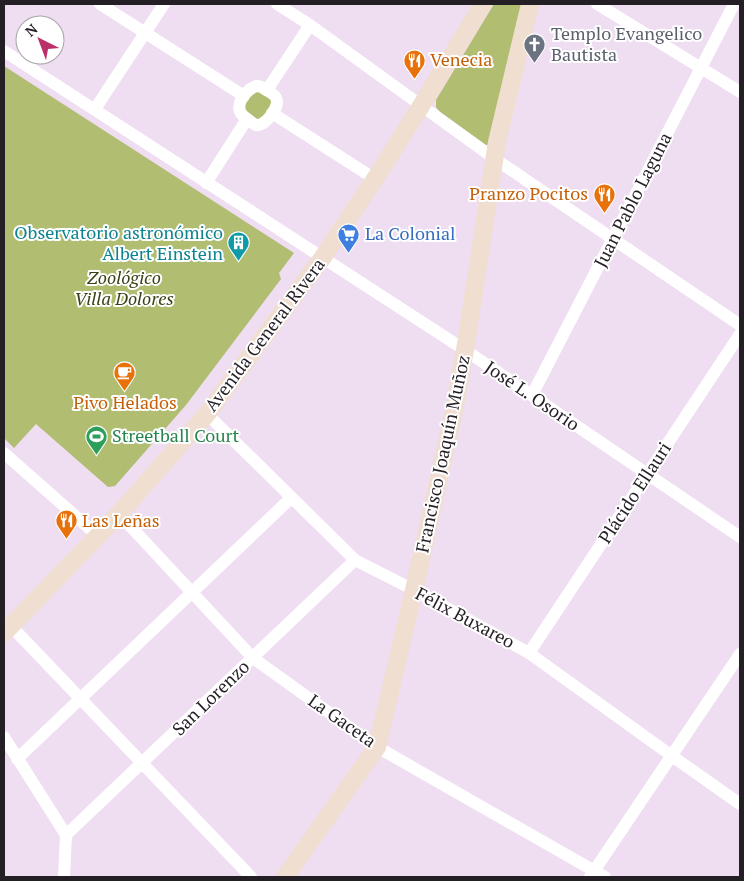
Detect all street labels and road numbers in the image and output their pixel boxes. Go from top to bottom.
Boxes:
street label: Juan Pablo Laguna [588,128,677,271]
street label: Avenida General Rivera [199,253,330,416]
street label: Francisco Joaquín Muñoz [409,353,475,555]
street label: José L. Osorio [481,355,585,436]
street label: Plácido Ellauri [592,437,676,548]
street label: Félix Buxareo [412,581,519,653]
street label: San Lorenzo [166,654,254,740]
street label: La Gaceta [304,688,381,752]

